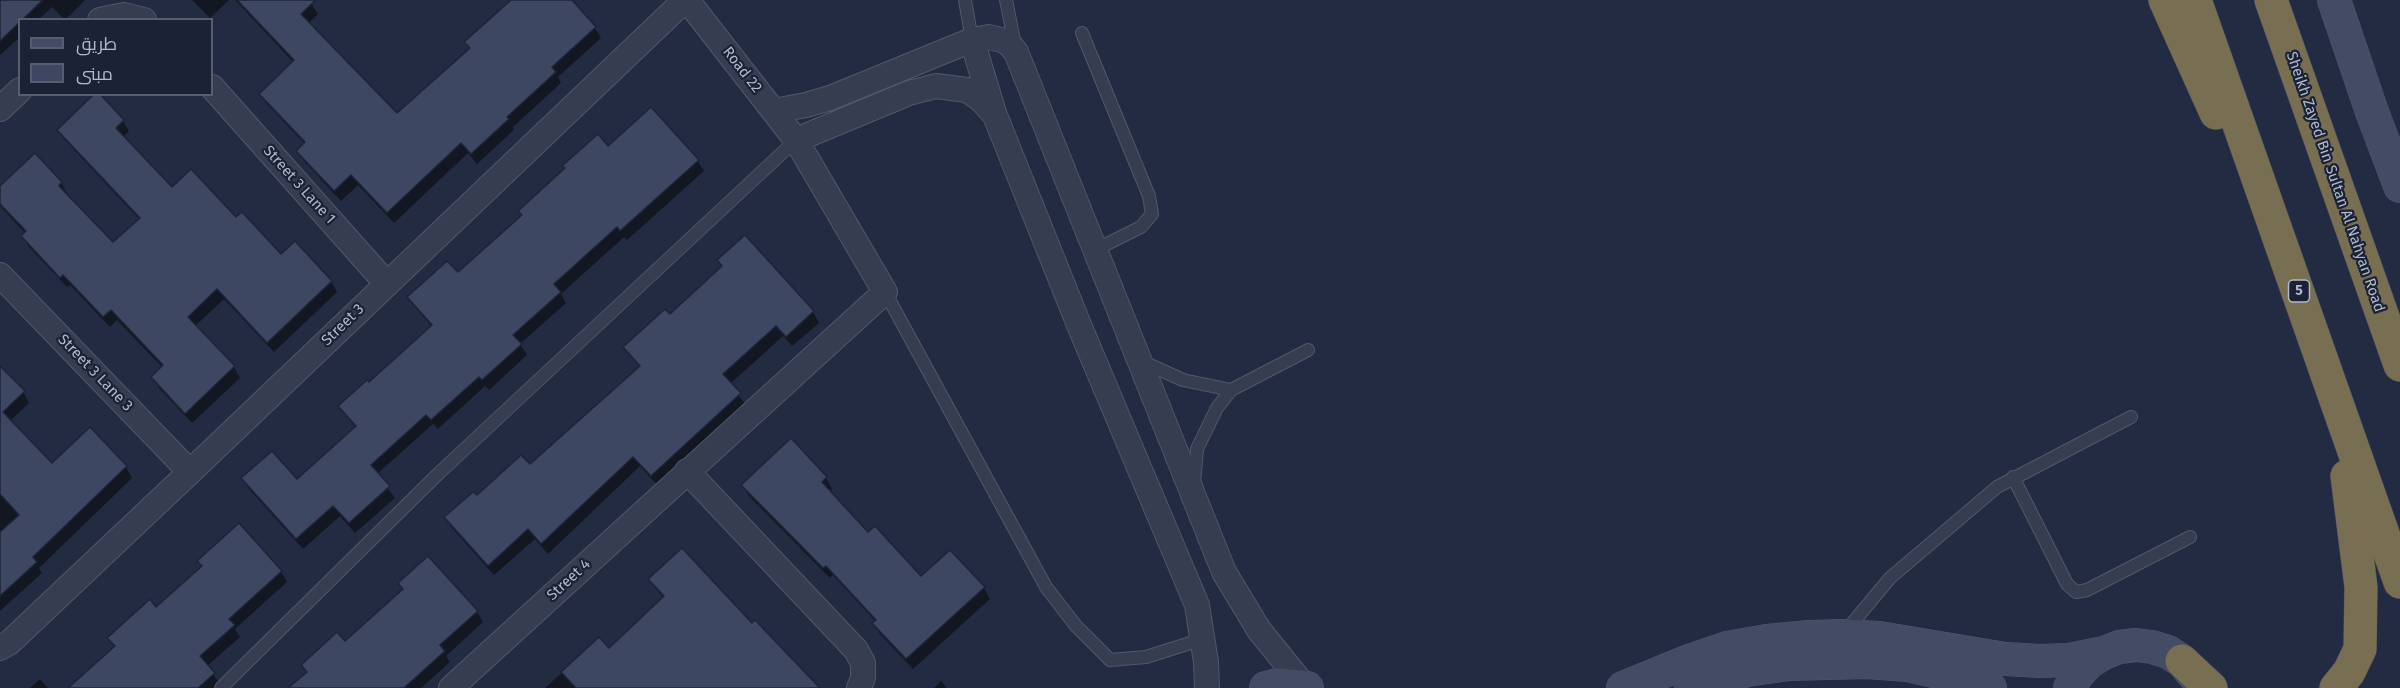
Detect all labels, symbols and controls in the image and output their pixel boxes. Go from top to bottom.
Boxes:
legend [18,18,213,96]
text: طريق [76,33,117,55]
street label: Road 22 [718,43,766,97]
street label: Sheikh Zayed Bin Sultan Al Nahyan Road [2282,49,2388,315]
text: مبنى [76,63,113,85]
street label: Street 3 Lane 1 [259,142,339,228]
road number: 5 [2288,280,2310,302]
street label: Street 3 [318,300,368,350]
street label: Street 3 Lane 3 [54,331,136,415]
street label: Street 4 [544,555,594,605]

